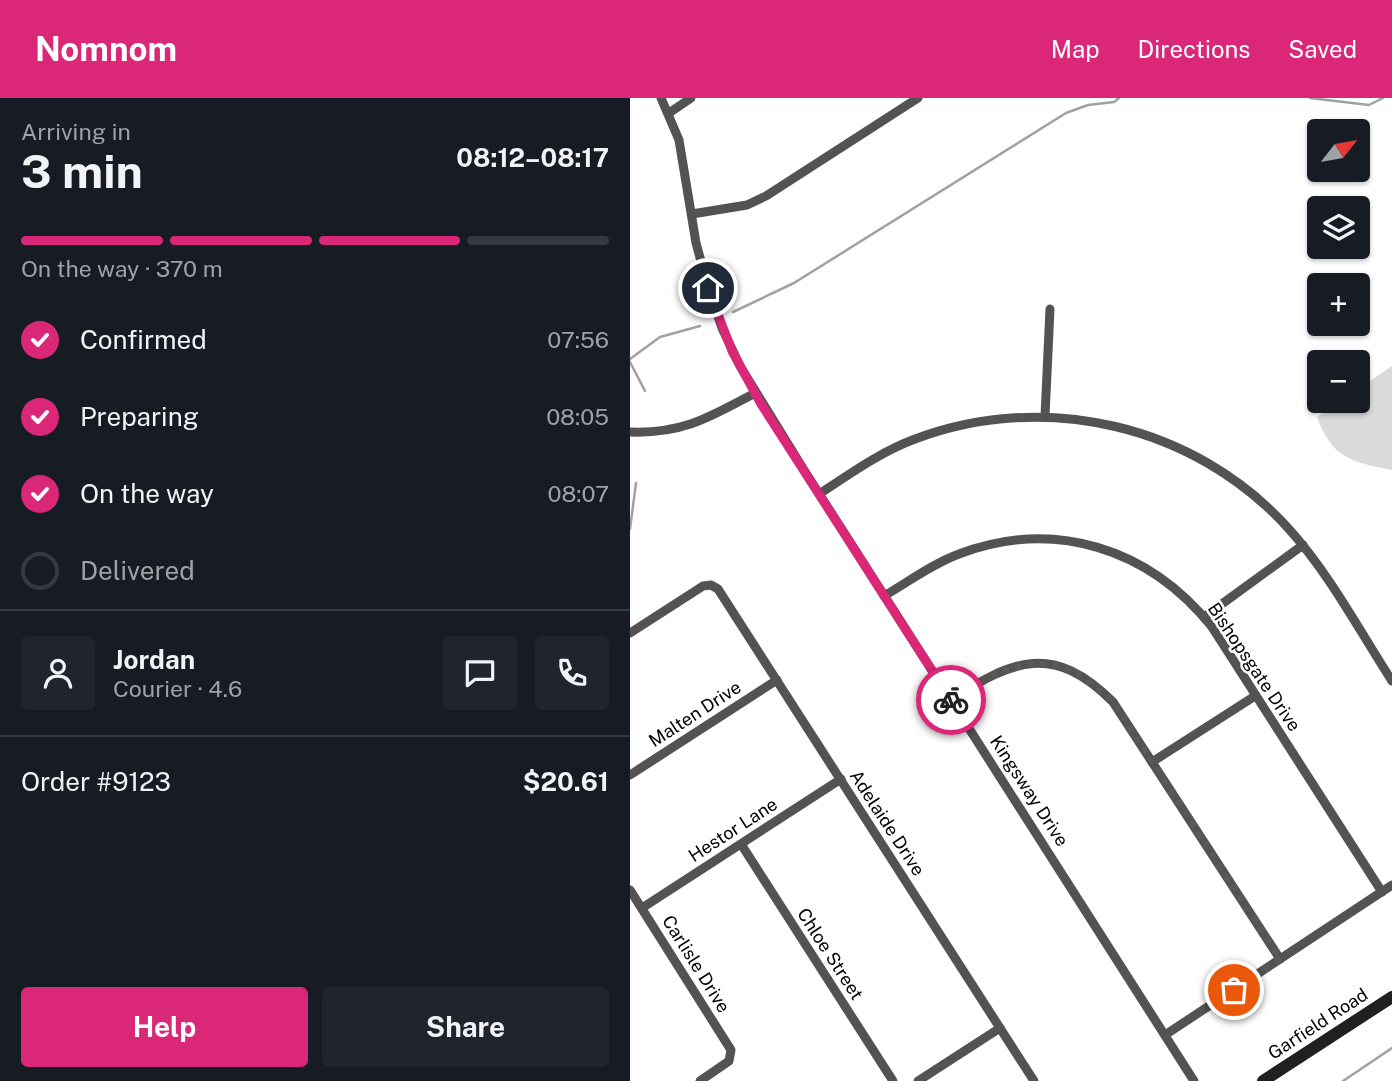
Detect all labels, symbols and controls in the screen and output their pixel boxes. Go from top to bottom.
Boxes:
text: Nomnom [35,30,177,68]
text: Map [1051,35,1100,63]
text: Directions [1138,35,1250,63]
text: Saved [1288,35,1357,63]
text: Arriving in [21,118,131,145]
north arrow [1307,119,1370,182]
map controls [1307,119,1370,413]
text: 08:12–08:17 [456,142,609,173]
text: 3 min [21,144,143,198]
button: layers [1307,196,1370,259]
text: On the way · 370 m [21,255,223,282]
pin [678,258,738,318]
icon: home [689,269,727,307]
button: + [1307,273,1370,336]
icon: check [21,321,59,359]
text: Confirmed [80,324,207,355]
text: 07:56 [547,326,609,353]
button: − [1307,350,1370,413]
icon: check [21,398,59,436]
text: Preparing [80,401,199,432]
text: 08:05 [546,403,609,430]
icon: check [21,475,59,513]
text: On the way [80,478,214,509]
text: 08:07 [548,480,609,507]
text: Delivered [80,555,195,586]
street label: Bishopsgate Drive [1204,598,1305,735]
button: person [21,636,95,710]
button: chat [443,636,517,710]
button: phone [535,636,609,710]
text: Jordan [113,644,195,675]
courier [916,665,986,735]
text: Courier · 4.6 [113,675,242,702]
street label: Malten Drive [645,676,745,751]
icon: bike [932,681,970,719]
street label: Kingsway Drive [986,731,1073,850]
text: Order #9123 [21,766,171,797]
text: $20.61 [523,766,609,797]
street label: Adelaide Drive [846,766,929,879]
street label: Hestor Lane [684,793,781,866]
street label: Chloe Street [793,904,868,1003]
street label: Carlisle Drive [658,911,735,1016]
pin [1204,960,1264,1020]
icon: bag [1215,971,1253,1009]
street label: Garfield Road [1264,984,1371,1064]
button: Help [21,987,308,1067]
button: Share [322,987,609,1067]

